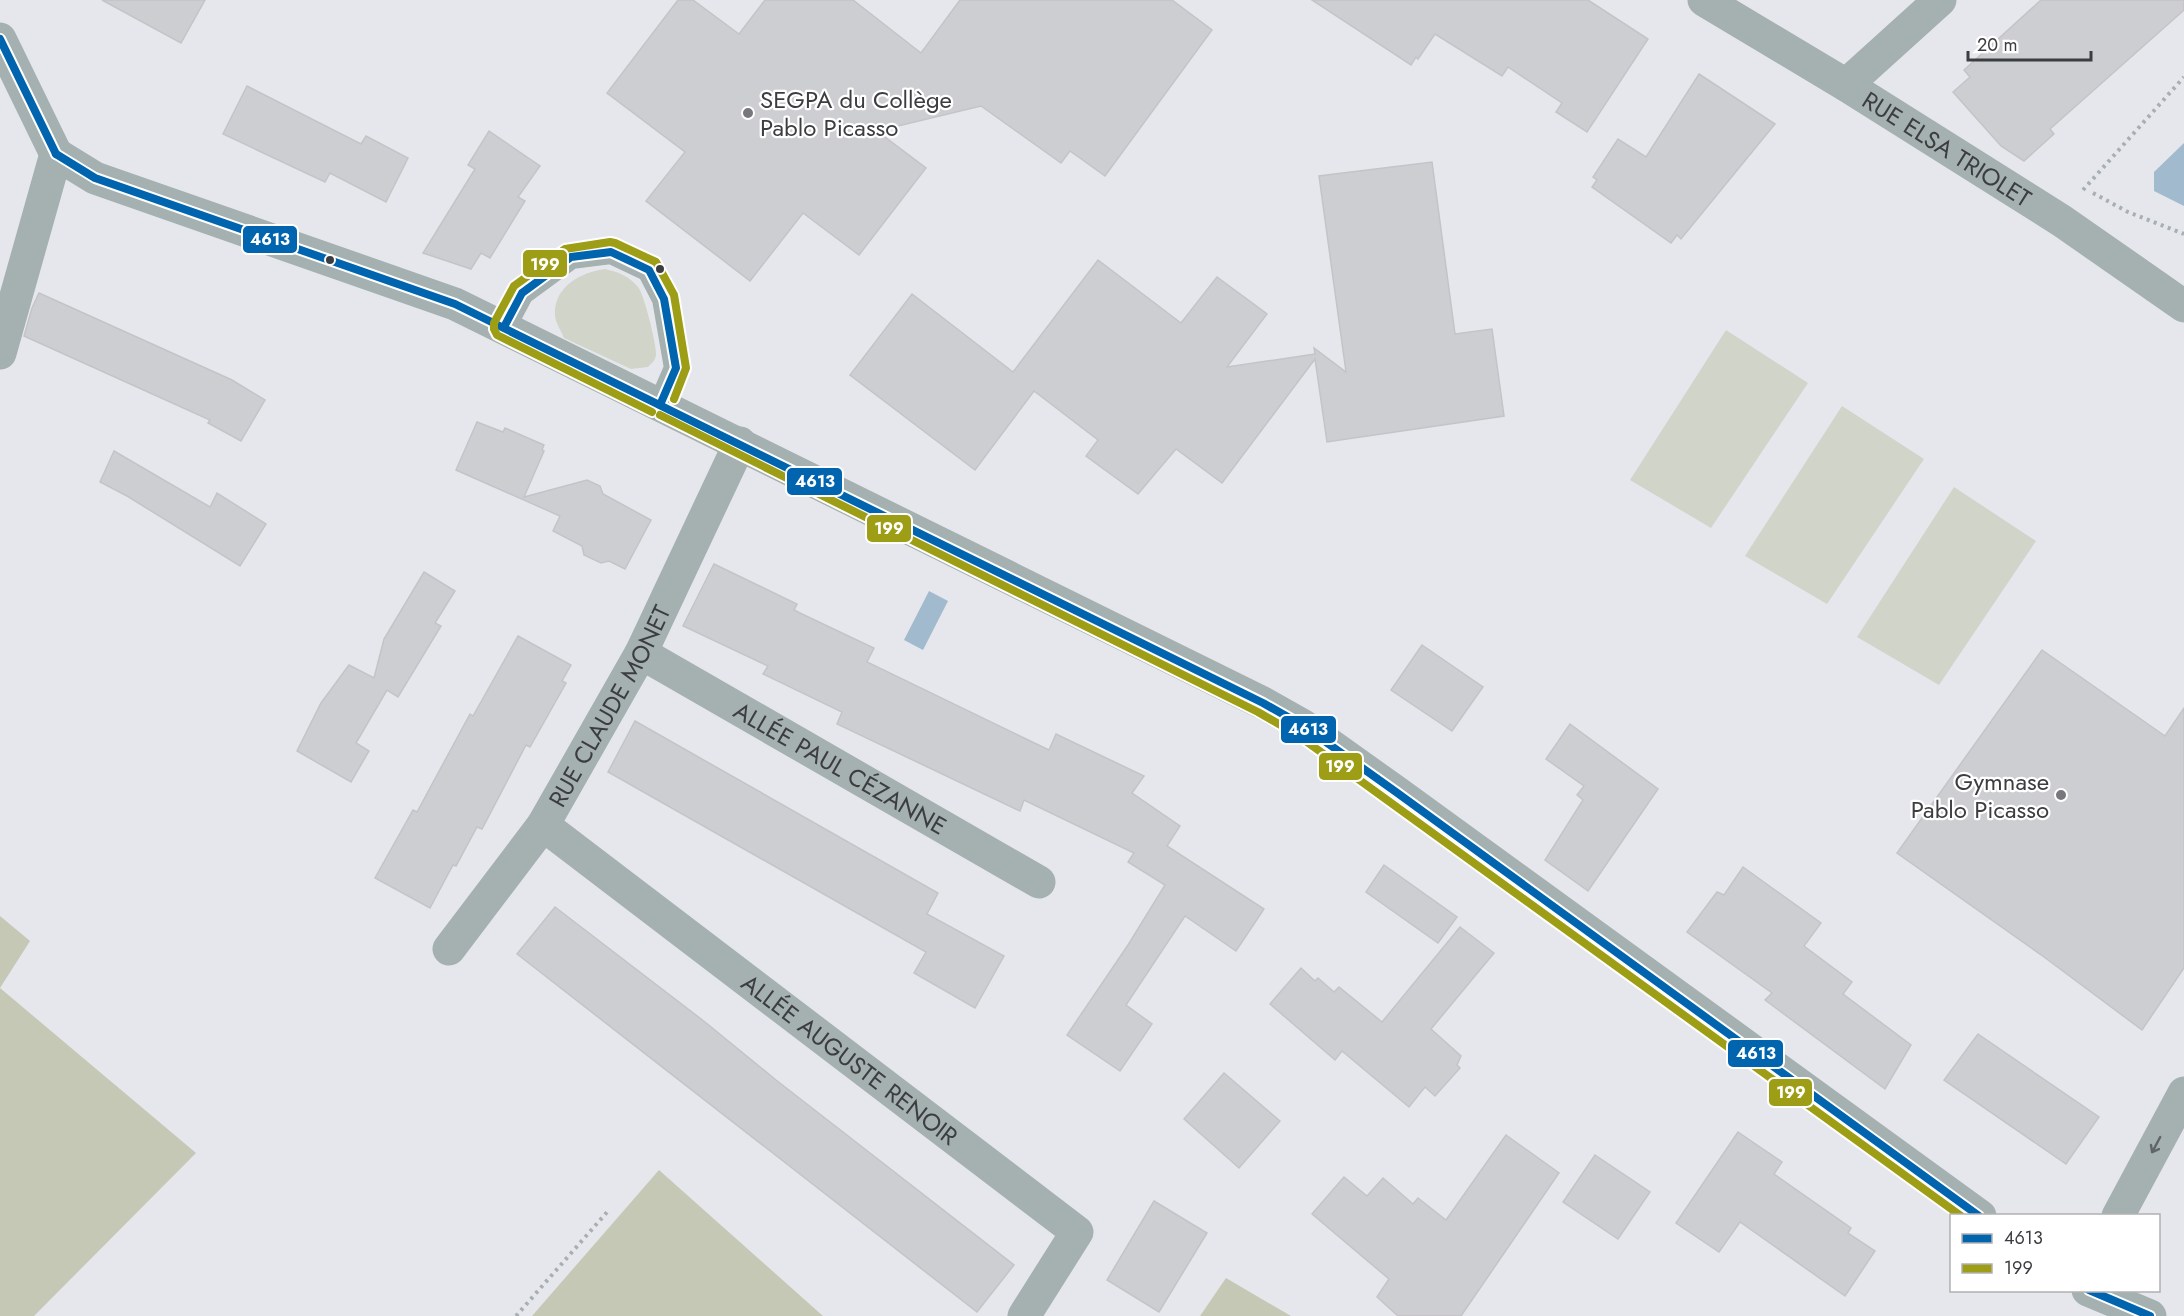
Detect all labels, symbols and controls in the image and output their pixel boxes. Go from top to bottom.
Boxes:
scale bar [1968,24,2091,62]
text: 20 m [1977,32,2017,58]
place label: SEGPA du Collège Pablo Picasso [760,82,952,145]
street label: RUE ELSA TRIOLET [1856,82,2038,215]
marker: SEGPA du Collège Pablo Picasso [741,106,755,120]
line badge: 4613 [242,225,298,254]
text: 4613 [250,228,290,251]
line badge: 199 [522,249,568,278]
text: 199 [530,253,560,276]
unlabelled marker [324,254,336,266]
unlabelled marker [654,263,666,275]
line badge: 4613 [786,467,843,496]
text: 4613 [795,470,835,493]
line badge: 199 [866,514,912,543]
text: 199 [874,517,904,540]
street label: RUE CLAUDE MONET [539,599,679,813]
street label: ALLÉE PAUL CÉZANNE [727,693,953,843]
line badge: 4613 [1280,715,1337,744]
text: 4613 [1288,718,1328,741]
line badge: 199 [1318,752,1363,781]
text: 199 [1325,755,1355,778]
place label: Gymnase Pablo Picasso [1911,764,2049,827]
marker: Gymnase Pablo Picasso [2054,788,2068,802]
street label: ALLÉE AUGUSTE RENOIR [734,965,966,1153]
line badge: 4613 [1727,1039,1784,1068]
text: 4613 [1736,1042,1776,1065]
line badge: 199 [1768,1078,1813,1107]
text: 199 [1776,1081,1806,1104]
one-way arrow [2150,1135,2161,1153]
legend [1950,1214,2160,1292]
text: 4613 [2004,1225,2043,1251]
text: 199 [2004,1255,2033,1281]

